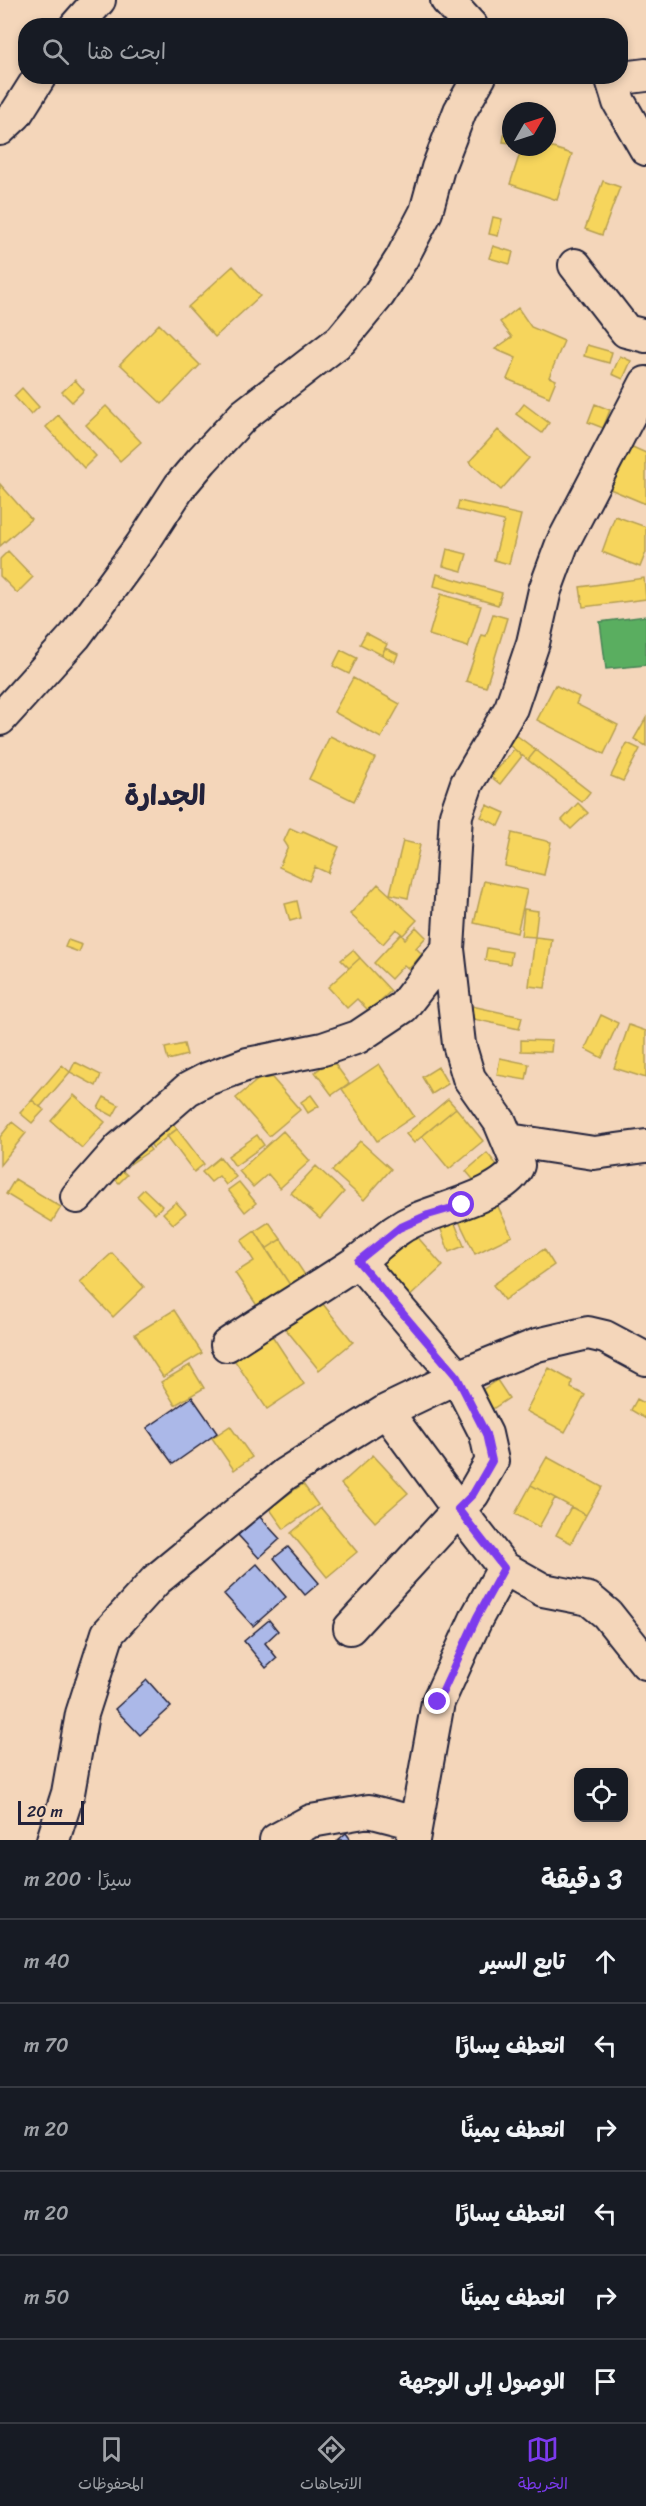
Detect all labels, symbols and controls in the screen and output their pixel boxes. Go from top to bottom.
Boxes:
search box [18,18,628,84]
text: ابحث هنا [87,32,166,71]
icon: search [39,35,72,68]
north arrow [502,102,556,156]
district label: الجدارة [124,771,206,820]
route start [448,1191,474,1217]
route end [424,1688,450,1714]
map controls [574,1768,628,1822]
button: locate [574,1768,628,1822]
text: 20 m [27,1797,63,1826]
scale bar [18,1798,84,1826]
text: 3 دقيقة [541,1856,622,1902]
text: سيرًا · 200 m [24,1862,132,1897]
text: تابع السير [481,1942,565,1981]
text: 40 m [24,1944,70,1979]
icon: ahead [589,1945,622,1978]
text: انعطف يسارًا [455,2026,565,2065]
text: 70 m [24,2028,69,2063]
icon: left [589,2029,622,2062]
text: انعطف يمينًا [461,2110,565,2149]
text: 20 m [24,2112,69,2147]
icon: right [589,2113,622,2146]
text: انعطف يسارًا [455,2194,565,2233]
text: 20 m [24,2196,69,2231]
icon: left [589,2197,622,2230]
text: انعطف يمينًا [461,2278,565,2317]
text: 50 m [24,2280,69,2315]
icon: right [589,2281,622,2314]
text: الوصول إلى الوجهة [399,2362,565,2401]
icon: arrive [589,2365,622,2398]
tab: المحفوظات [78,2433,144,2498]
tab: الاتجاهات [300,2433,362,2498]
tab: الخريطة [518,2433,568,2498]

